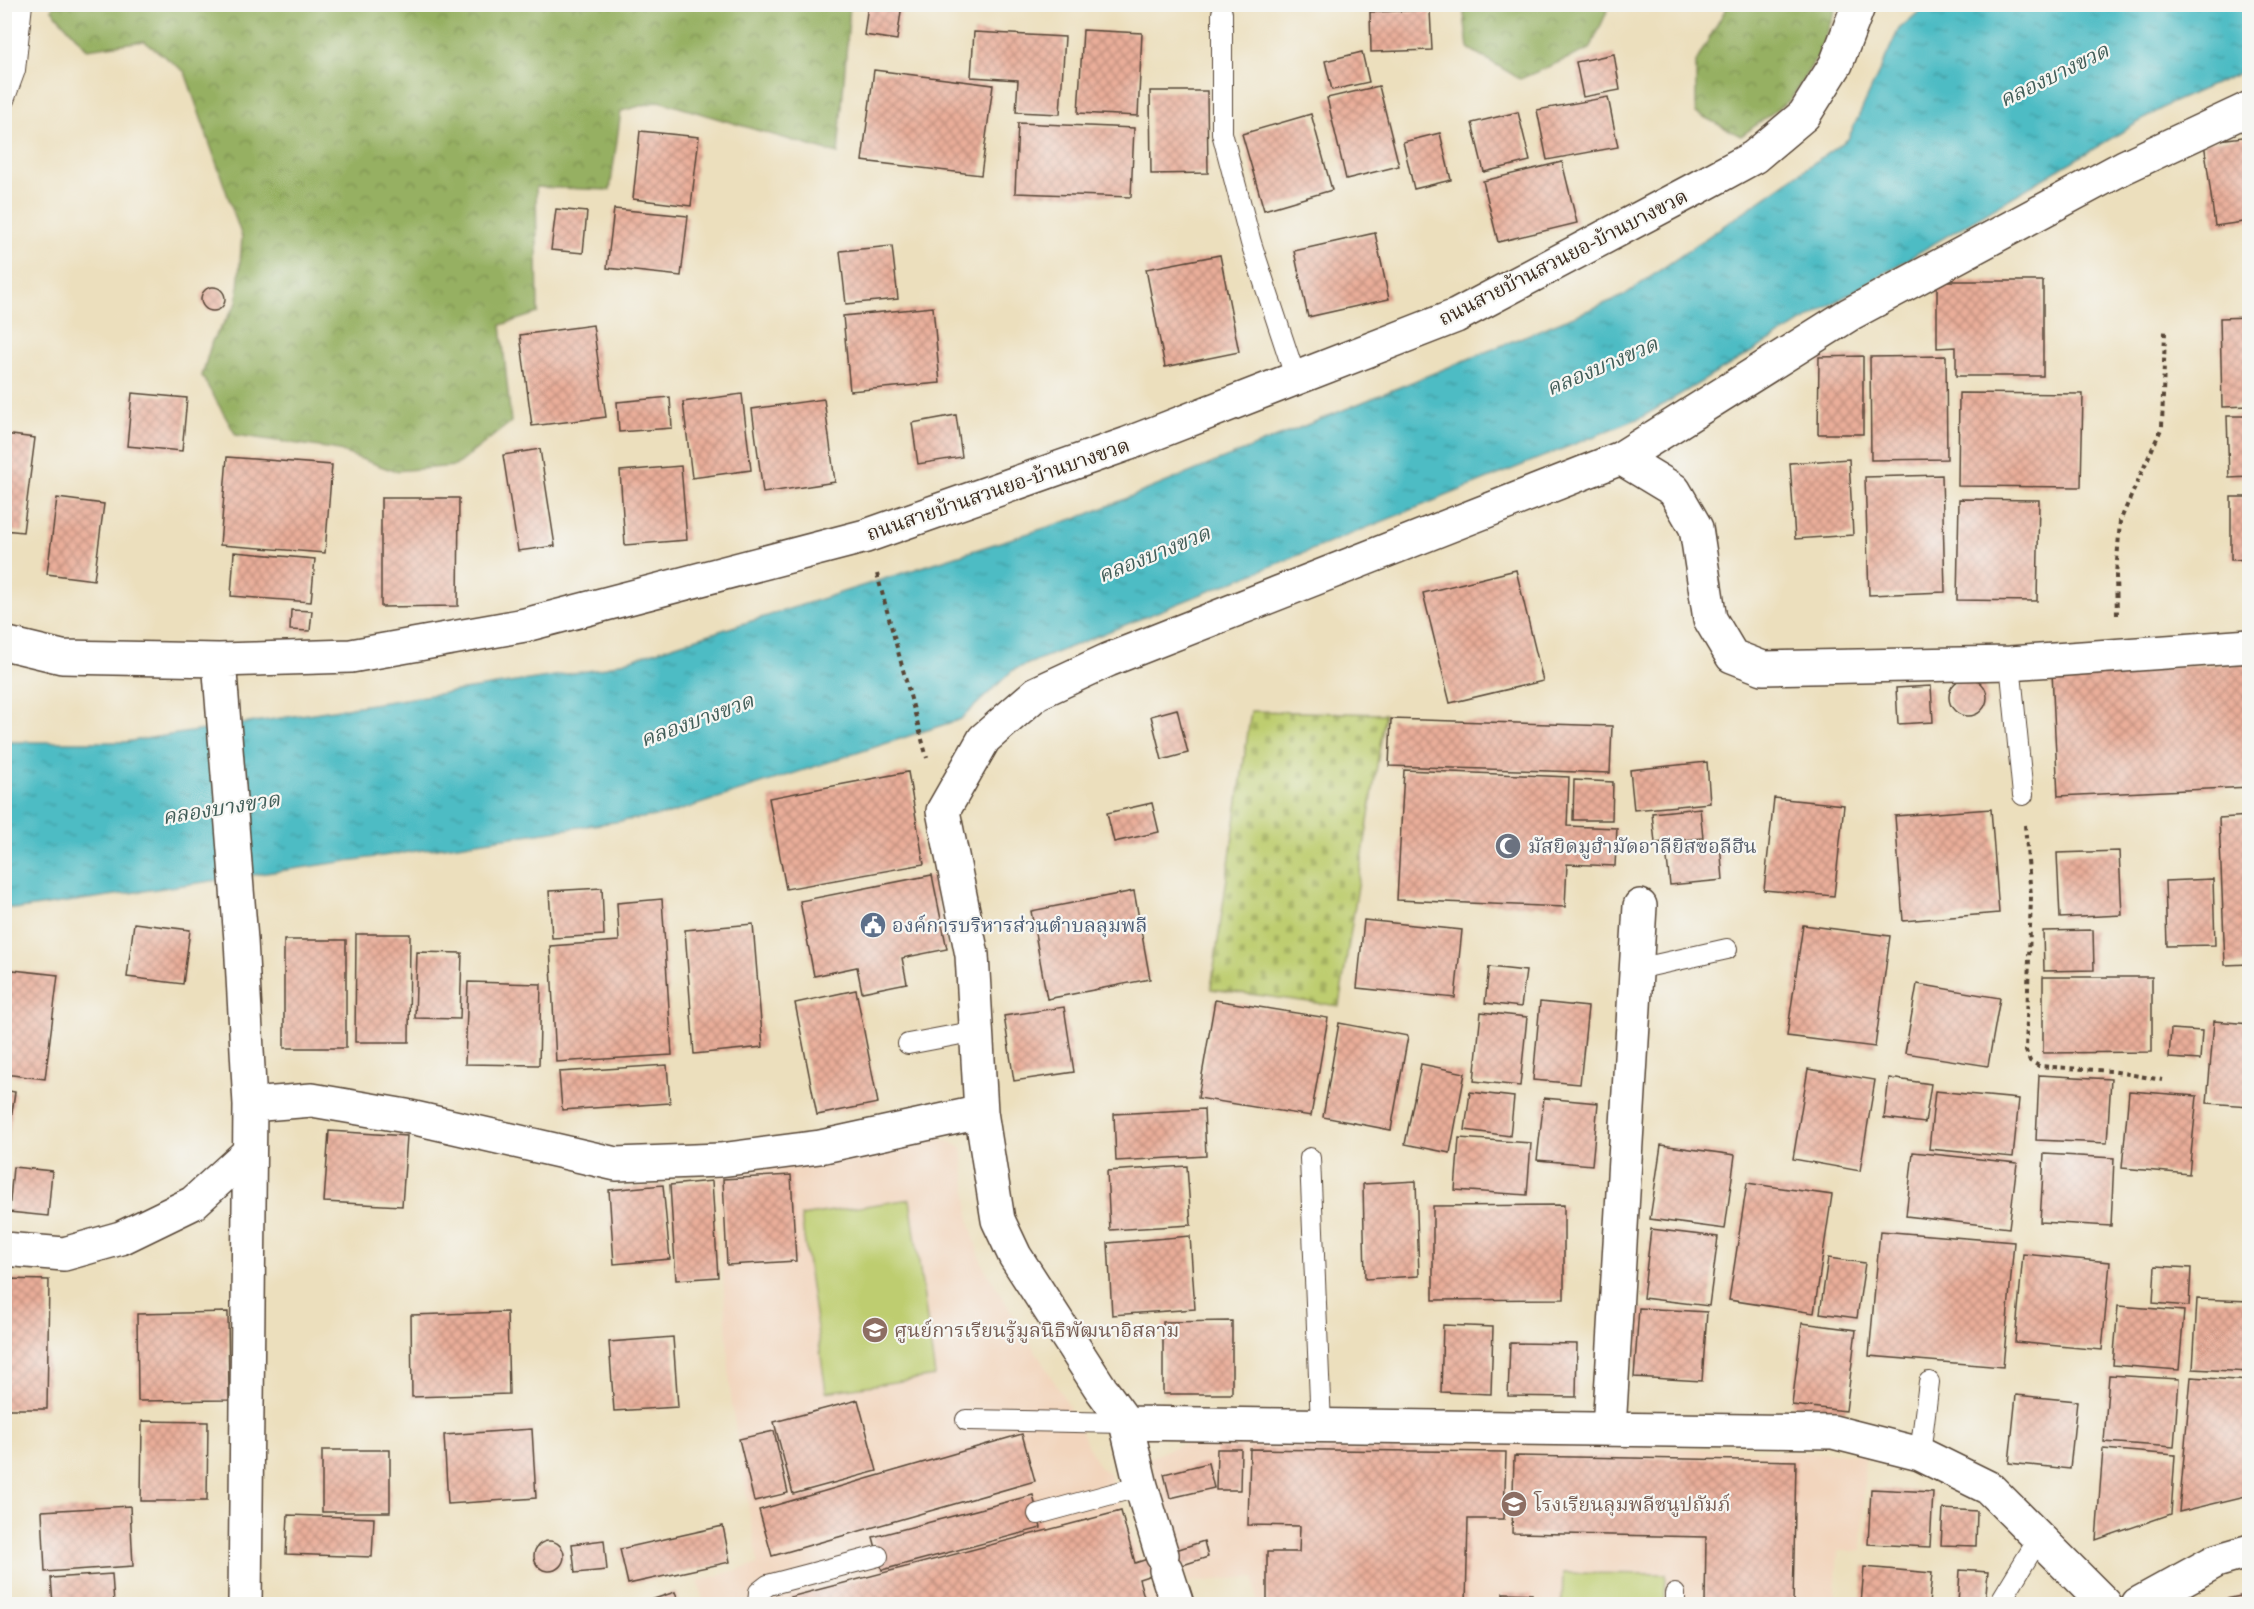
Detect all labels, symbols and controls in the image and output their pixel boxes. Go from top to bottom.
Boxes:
water label: คลองบางขวด [1994,34,2114,115]
street label: ถนนสายบ้านสวนยอ-บ้านบางขวด [1433,181,1693,332]
water label: คลองบางขวด [1541,328,1663,403]
street label: ถนนสายบ้านสวนยอ-บ้านบางขวด [862,430,1133,547]
water label: คลองบางขวด [1093,517,1215,590]
water label: คลองบางขวด [636,684,758,754]
water label: คลองบางขวด [160,783,283,832]
mosque icon: มัสยิดมูฮำมัดอาลียิสซอลีฮีน [1493,831,1523,861]
place label: มัสยิดมูฮำมัดอาลียิสซอลีฮีน [1528,831,1757,860]
public building icon: องค์การบริหารส่วนตำบลลุมพลี [858,910,888,940]
place label: องค์การบริหารส่วนตำบลลุมพลี [892,910,1147,939]
school or university icon: ศูนย์การเรียนรู้มูลนิธิพัฒนาอิสลาม [860,1315,890,1345]
place label: ศูนย์การเรียนรู้มูลนิธิพัฒนาอิสลาม [894,1315,1179,1344]
school or university icon: โรงเรียนลุมพลีชนูปถัมภ์ [1499,1489,1529,1519]
place label: โรงเรียนลุมพลีชนูปถัมภ์ [1533,1489,1731,1518]

